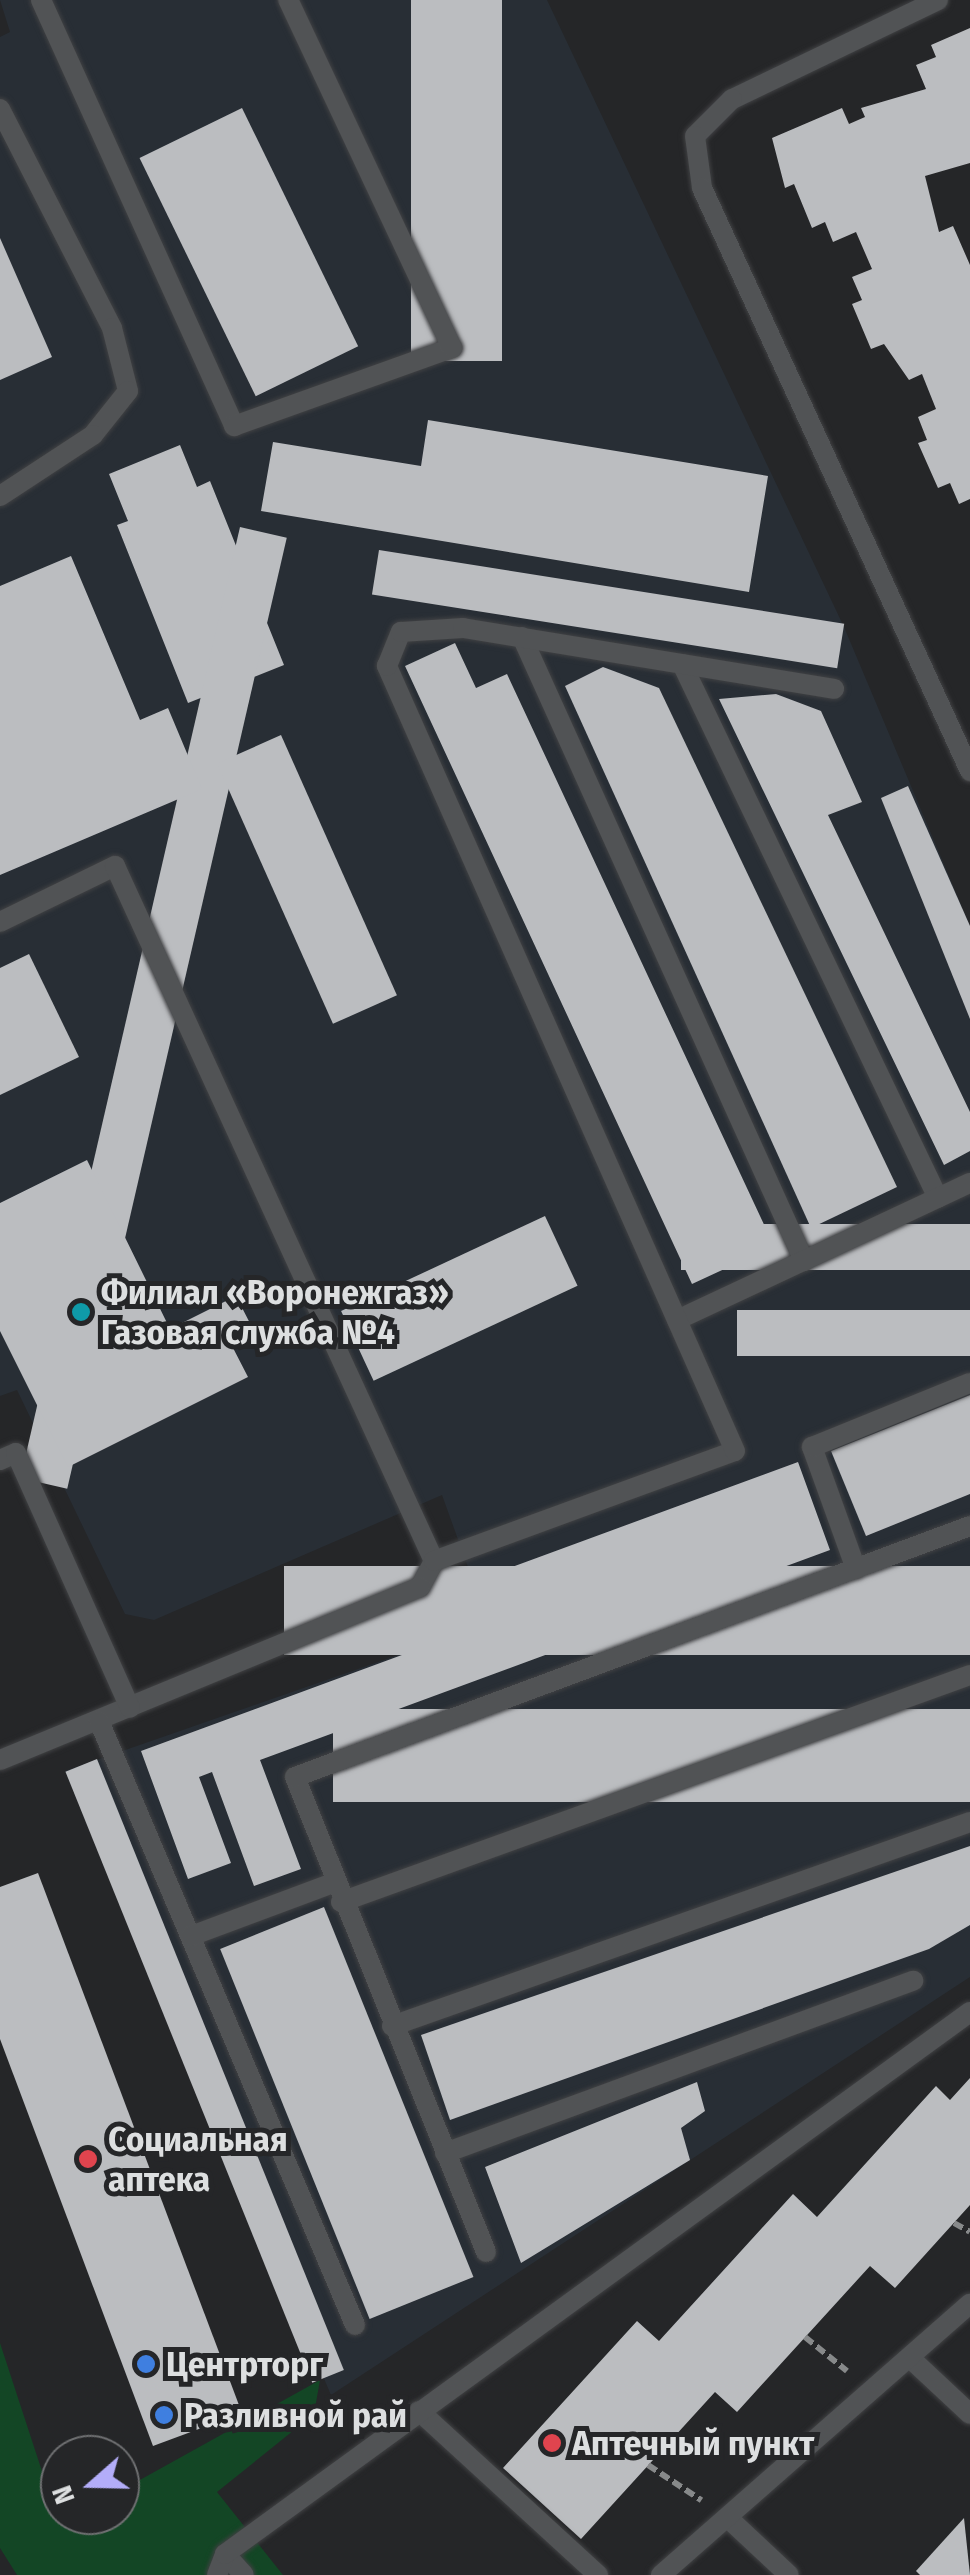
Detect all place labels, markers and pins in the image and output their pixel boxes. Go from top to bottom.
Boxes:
place label: Филиал «Воронежгаз» Газовая служба №4 [101,1271,449,1353]
marker: Филиал «Воронежгаз» Газовая служба №4 [70,1301,92,1323]
place label: Социальная аптека [108,2118,288,2200]
marker: Социальная аптека [77,2148,99,2170]
place label: Центрторг [166,2343,323,2385]
marker: Центрторг [135,2353,157,2375]
place label: Разливной рай [184,2394,407,2436]
marker: Разливной рай [153,2404,175,2426]
place label: Аптечный пункт [572,2422,814,2464]
marker: Аптечный пункт [541,2432,563,2454]

